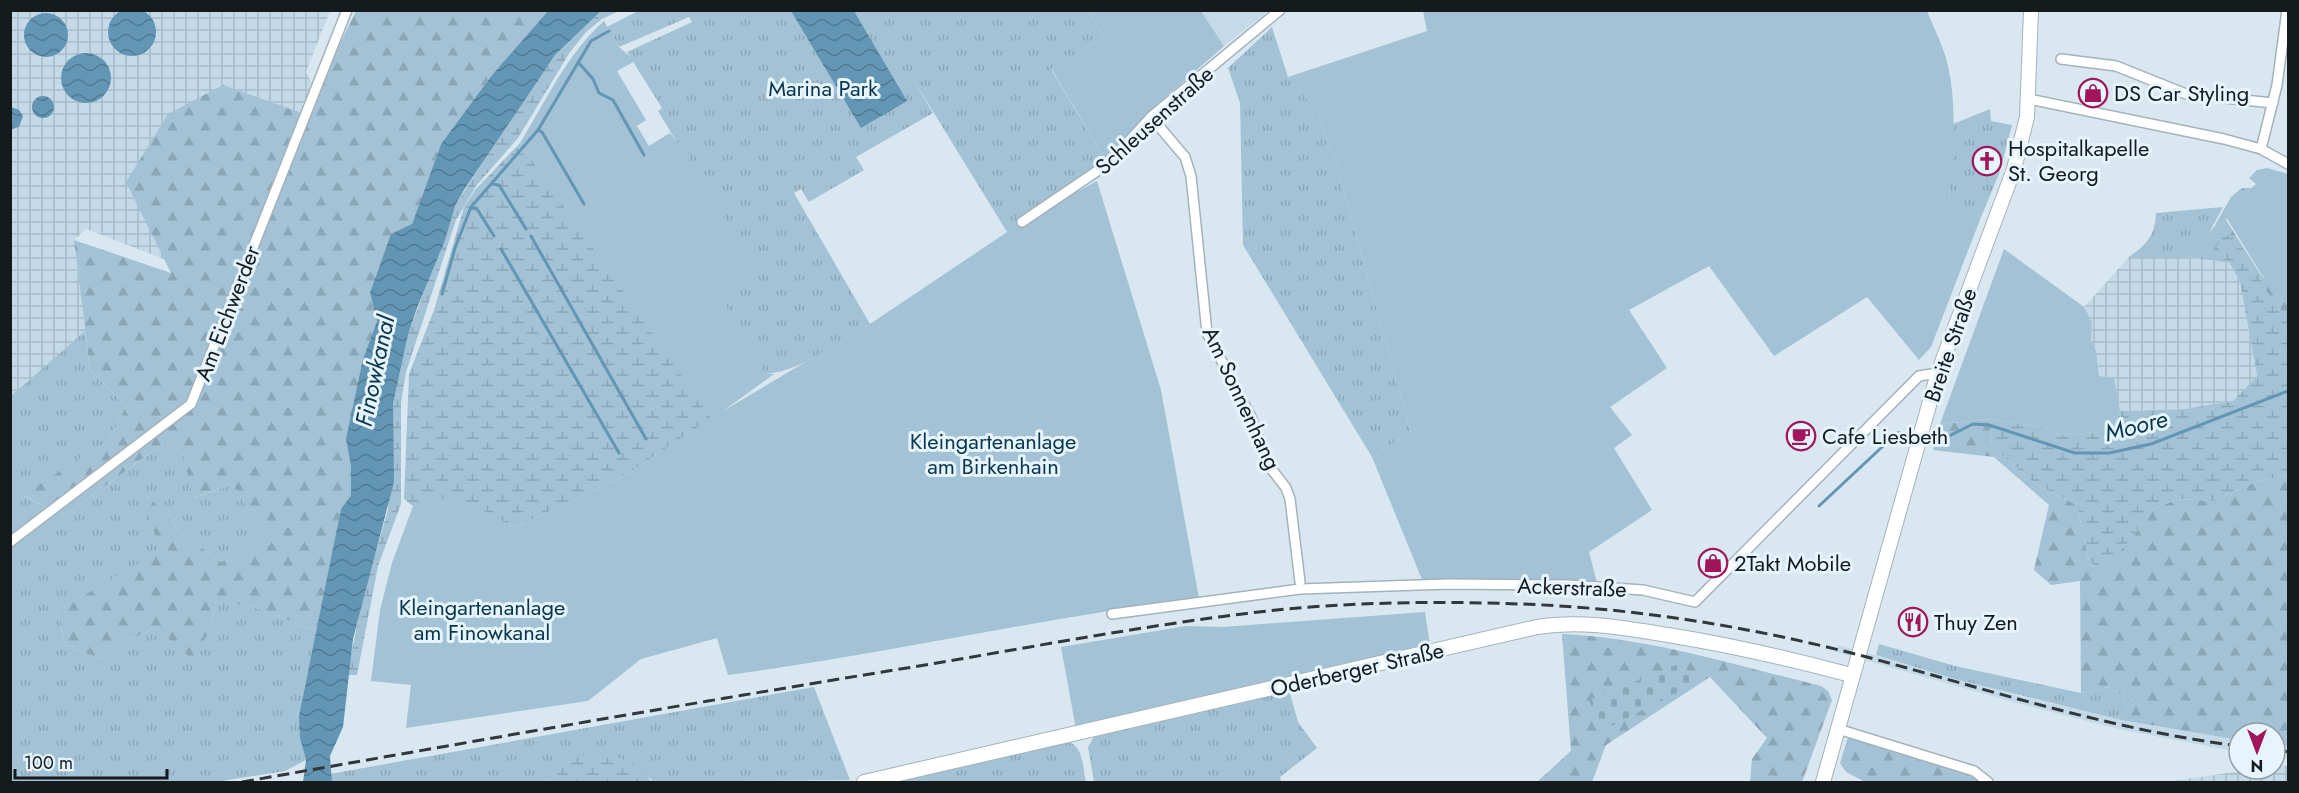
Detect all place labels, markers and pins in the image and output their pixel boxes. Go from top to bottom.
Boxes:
shop icon: DS Car Styling [2077,77,2109,109]
place label: DS Car Styling [2114,77,2249,109]
place label: Hospitalkapelle St. Georg [2008,132,2149,189]
church icon: Hospitalkapelle St. Georg [1971,145,2003,177]
cafe icon: Cafe Liesbeth [1785,420,1817,452]
place label: Cafe Liesbeth [1822,420,1948,452]
shop icon: 2Takt Mobile [1697,547,1729,579]
place label: 2Takt Mobile [1734,547,1851,579]
restaurant icon: Thuy Zen [1897,606,1929,638]
place label: Thuy Zen [1934,606,2018,638]

